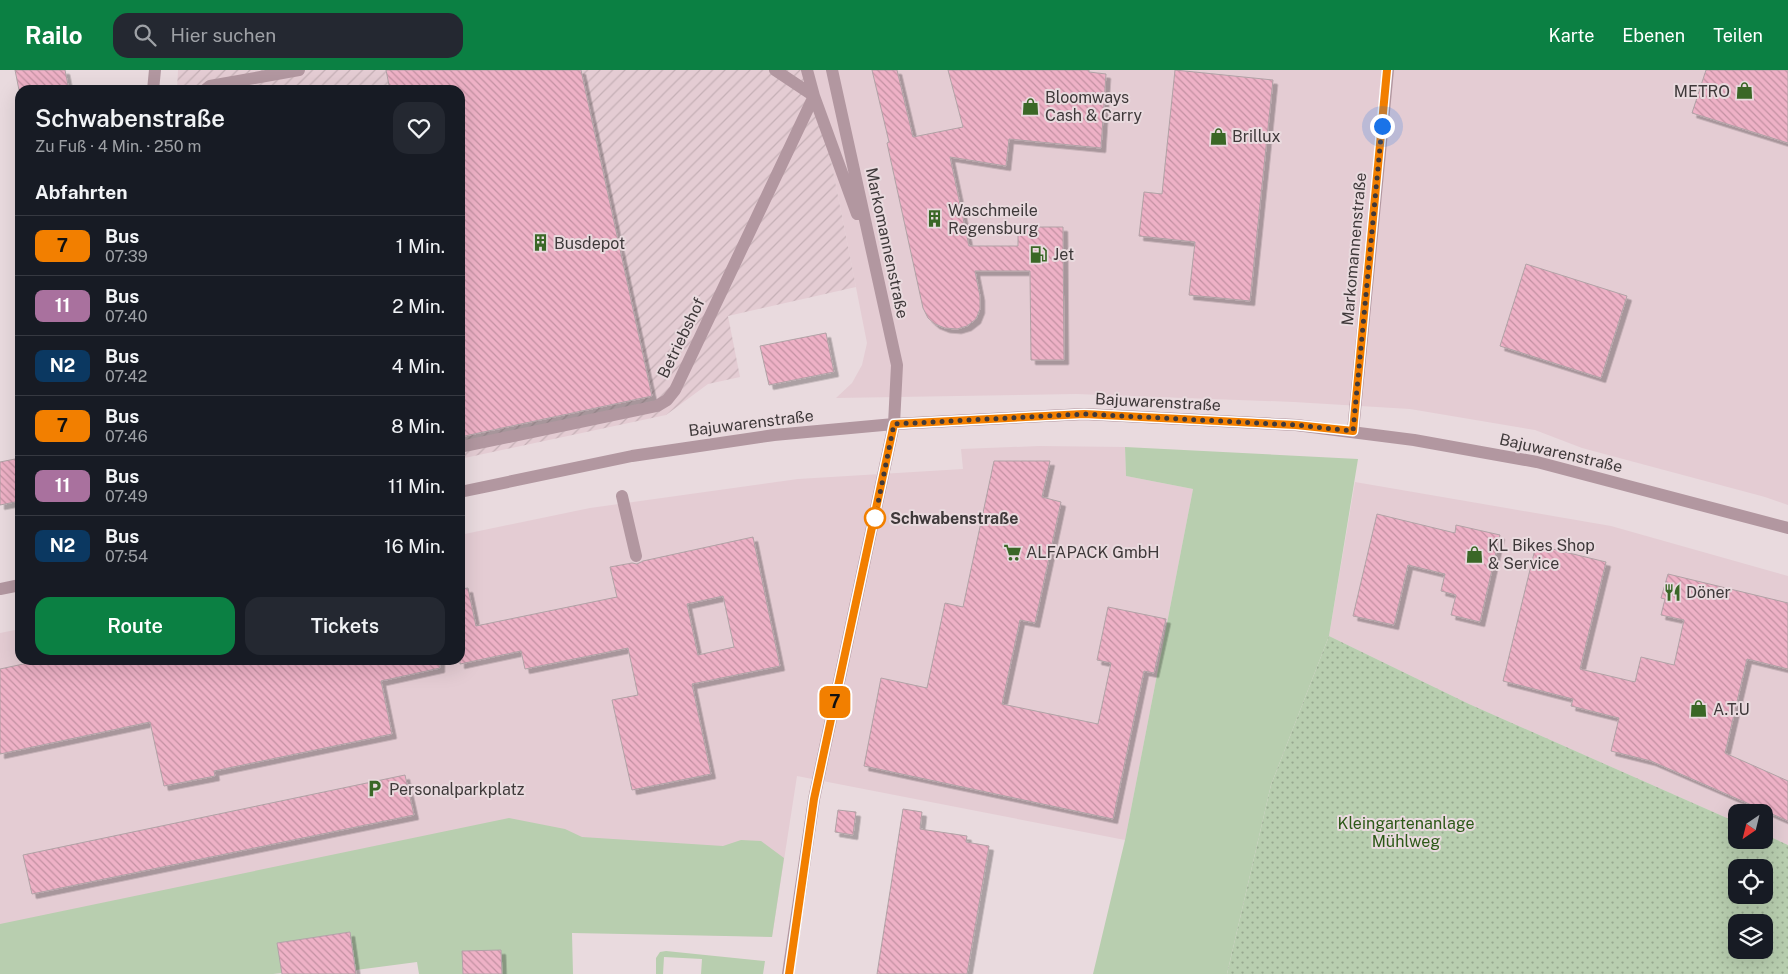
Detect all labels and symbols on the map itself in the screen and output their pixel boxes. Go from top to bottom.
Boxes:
shop icon: METRO [1734,81,1754,101]
place label: METRO [1674,82,1730,101]
place label: Bloomways Cash & Carry [1045,88,1143,125]
shop icon: Bloomways Cash & Carry [1021,96,1041,116]
your location [1370,114,1395,139]
shop icon: Brillux [1208,126,1228,146]
place label: Brillux [1232,127,1281,146]
street label: Markomannenstraße [862,166,912,320]
street label: Markomannenstraße [1338,172,1370,326]
place label: Waschmeile Regensburg [948,201,1038,238]
building icon: Waschmeile Regensburg [924,209,944,229]
building icon: Busdepot [530,233,550,253]
place label: Busdepot [554,234,625,253]
fuel station icon: Jet [1029,244,1049,264]
place label: Jet [1053,245,1074,264]
street label: Betriebshof [653,295,709,381]
street label: Bajuwarenstraße [1095,389,1221,415]
street label: Bajuwarenstraße [687,406,815,440]
street label: Bajuwarenstraße [1497,430,1625,476]
marker: Schwabenstraße [864,507,886,529]
place label: Schwabenstraße [890,509,1018,528]
place label: KL Bikes Shop & Service [1488,536,1595,573]
supermarket icon: ALFAPACK GmbH [1002,542,1022,562]
place label: ALFAPACK GmbH [1026,543,1160,562]
shop icon: KL Bikes Shop & Service [1464,544,1484,564]
restaurant icon: Döner [1662,582,1682,602]
place label: Döner [1686,583,1731,602]
line badge: 7 [819,686,851,718]
shop icon: A.T.U [1689,699,1709,719]
place label: A.T.U [1713,700,1750,719]
parking icon: Personalparkplatz [365,779,385,799]
place label: Personalparkplatz [389,780,525,799]
north arrow [1728,804,1772,849]
park label: Kleingartenanlage Mühlweg [1337,814,1475,851]

